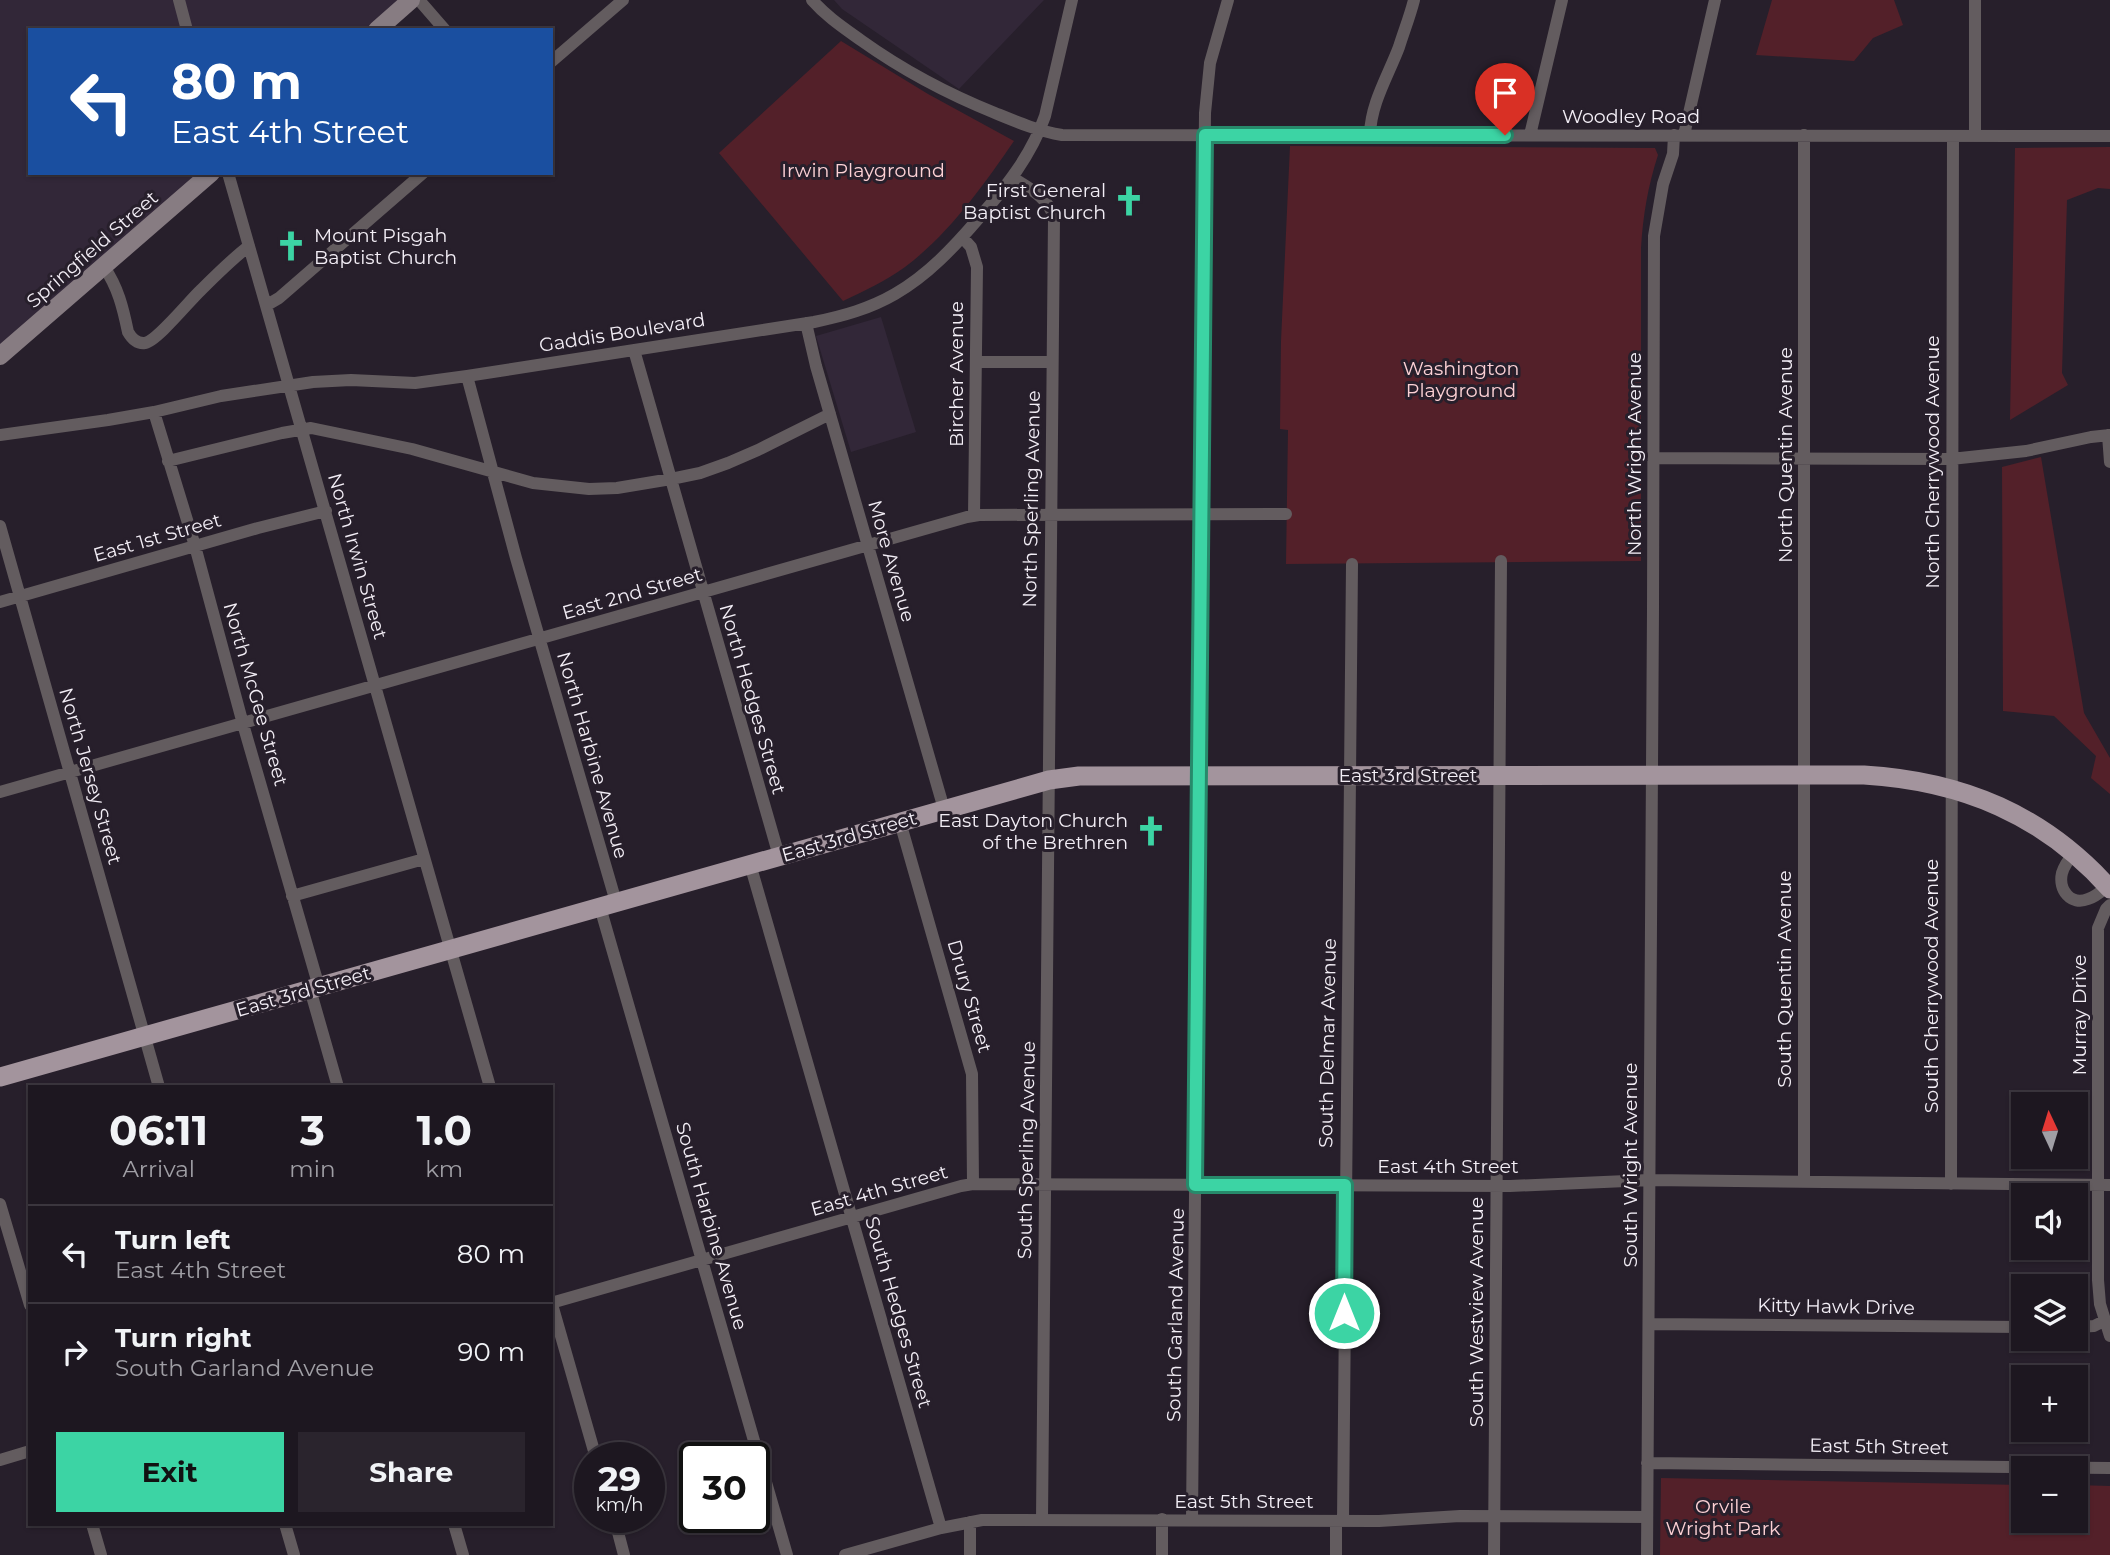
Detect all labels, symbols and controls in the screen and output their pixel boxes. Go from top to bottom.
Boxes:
text: 80 m [171,52,302,111]
icon: left [56,56,147,147]
pin [1475,63,1535,135]
icon: arrive [1486,74,1524,112]
street label: Woodley Road [1562,105,1700,128]
text: East 4th Street [171,112,409,151]
park label: Irwin Playground [781,159,945,182]
place label: First General Baptist Church [963,179,1106,224]
church icon: First General Baptist Church [1112,184,1146,218]
street label: Springfield Street [22,186,163,313]
place label: Mount Pisgah Baptist Church [314,224,457,269]
church icon: Mount Pisgah Baptist Church [274,229,308,263]
street label: Bircher Avenue [945,301,968,447]
street label: Gaddis Boulevard [537,308,707,357]
street label: North Cherrywood Avenue [1921,335,1944,589]
street label: North Quentin Avenue [1774,347,1797,563]
street label: North Wright Avenue [1623,352,1646,556]
park label: Washington Playground [1403,357,1519,402]
street label: North Sperling Avenue [1018,390,1045,608]
street label: North Irwin Street [323,471,392,642]
street label: More Avenue [863,498,920,625]
street label: East 1st Street [91,508,224,567]
street label: East 2nd Street [559,562,705,624]
street label: North McGee Street [218,600,293,789]
street label: North Hedges Street [714,601,791,797]
street label: North Harbine Avenue [552,649,633,861]
street label: North Jersey Street [54,685,127,867]
street label: East 3rd Street [1338,764,1478,787]
street label: East 3rd Street [779,806,919,867]
place label: East Dayton Church of the Brethren [938,809,1128,854]
church icon: East Dayton Church of the Brethren [1134,814,1168,848]
street label: South Cherrywood Avenue [1920,859,1943,1113]
street label: South Quentin Avenue [1773,870,1796,1088]
street label: Drury Street [942,937,997,1055]
street label: South Delmar Avenue [1314,938,1341,1148]
street label: Murray Drive [2068,954,2091,1076]
street label: East 3rd Street [233,961,373,1022]
street label: South Sperling Avenue [1013,1041,1040,1259]
street label: South Wright Avenue [1619,1062,1642,1268]
north arrow [2011,1092,2088,1169]
map controls [2011,1092,2088,1533]
text: 06:11 [109,1104,208,1156]
text: 3 [300,1104,325,1156]
text: 1.0 [417,1104,472,1156]
street label: South Harbine Avenue [671,1120,752,1333]
text: Arrival [122,1155,195,1183]
text: min [289,1155,335,1183]
text: km [425,1155,463,1183]
street label: East 4th Street [1377,1155,1519,1178]
street label: East 4th Street [808,1160,950,1221]
button: sound [2011,1183,2088,1260]
street label: South Westview Avenue [1465,1197,1488,1427]
street label: South Garland Avenue [1162,1208,1189,1422]
street label: South Hedges Street [860,1214,937,1411]
text: Turn left [115,1224,231,1256]
icon: left [56,1235,94,1273]
text: 80 m [457,1238,525,1270]
text: East 4th Street [115,1256,286,1284]
button: layers [2011,1274,2088,1351]
position arrow [1307,1276,1381,1350]
street label: Kitty Hawk Drive [1757,1294,1915,1319]
text: Turn right [115,1322,251,1354]
icon: right [56,1333,94,1371]
text: 90 m [458,1336,525,1368]
text: South Garland Avenue [115,1354,374,1382]
button: + [2011,1365,2088,1442]
button: Exit [56,1432,284,1512]
button: Share [298,1432,525,1512]
street label: East 5th Street [1809,1434,1949,1459]
speed limit sign: 30 [679,1442,770,1533]
button: − [2011,1456,2088,1533]
text: 29 [598,1457,641,1500]
street label: East 5th Street [1174,1490,1314,1513]
text: km/h [595,1494,644,1516]
park label: Orvile Wright Park [1666,1495,1781,1540]

